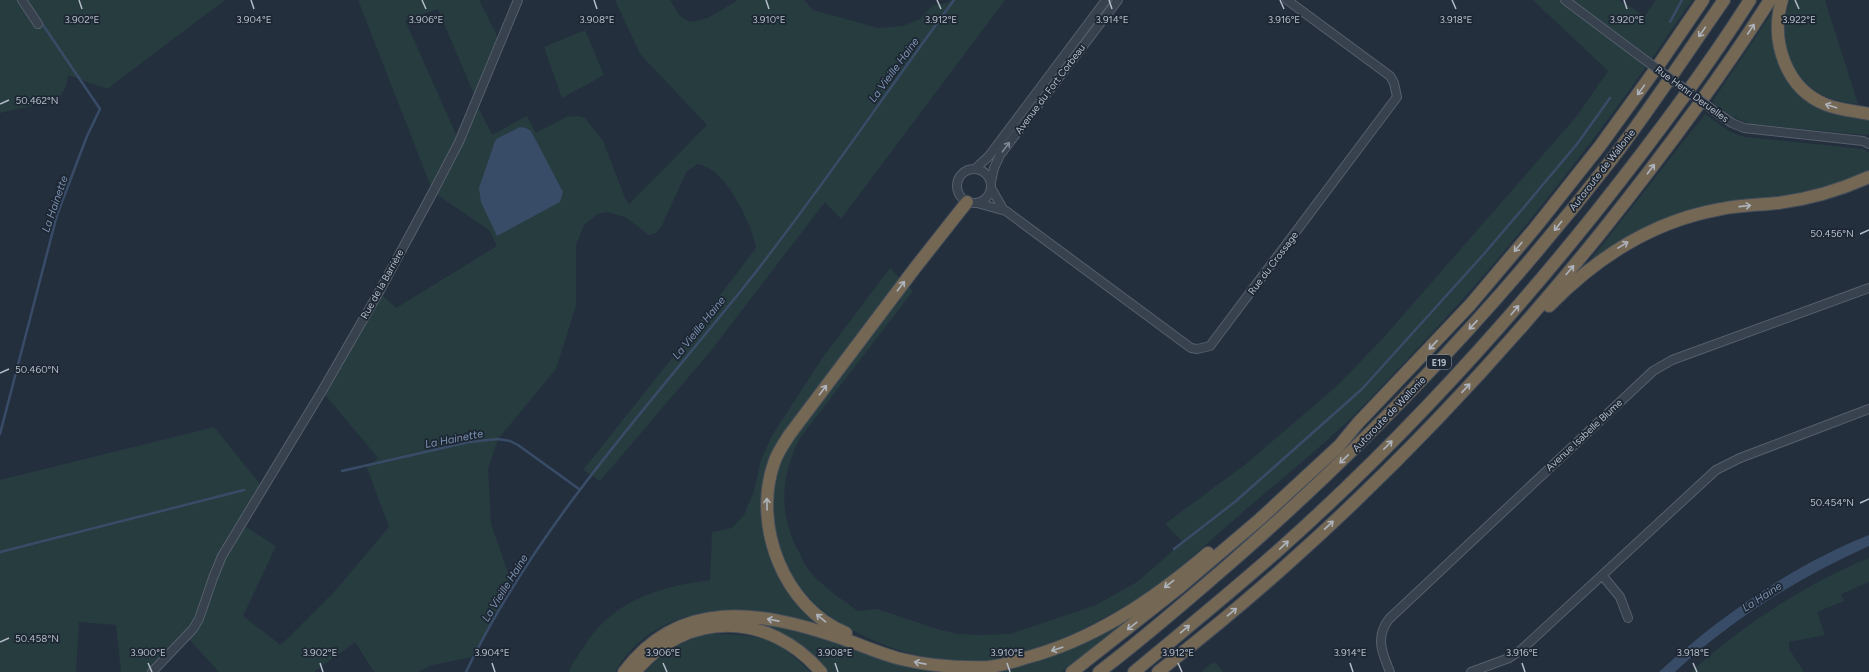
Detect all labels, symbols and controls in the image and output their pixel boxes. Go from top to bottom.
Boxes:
text: 3.902°E [65,13,99,26]
text: 3.904°E [236,13,272,26]
text: 3.906°E [409,13,444,26]
text: 3.908°E [579,13,615,26]
text: 3.910°E [752,13,786,26]
text: 3.912°E [925,13,957,26]
text: 3.914°E [1095,13,1129,26]
text: 3.916°E [1268,13,1300,26]
text: 3.918°E [1439,13,1473,26]
text: 3.920°E [1610,13,1644,26]
text: 3.922°E [1782,13,1816,26]
one-way arrow [1747,24,1755,35]
one-way arrow [1698,26,1706,37]
water label: La Vieille Haine [866,35,922,105]
street label: Avenue du Fort Corbeau [1012,41,1088,137]
street label: Rue Henri Deruelles [1653,63,1732,125]
one-way arrow [1637,84,1645,95]
text: 50.462°N [15,94,59,107]
one-way arrow [1825,101,1837,109]
street label: Autoroute de Wallonie [1566,126,1638,213]
one-way arrow [1002,142,1010,153]
one-way arrow [1647,164,1655,175]
water label: La Hainette [39,174,71,234]
one-way arrow [1738,202,1751,210]
one-way arrow [1553,221,1562,232]
text: 50.456°N [1810,227,1854,240]
street label: Rue du Crossage [1245,228,1301,297]
one-way arrow [1617,241,1628,249]
one-way arrow [1514,242,1523,253]
street label: Rue de la Barrière [357,246,407,321]
one-way arrow [1565,265,1574,276]
one-way arrow [897,281,905,292]
water label: La Vieille Haine [670,294,728,362]
one-way arrow [1511,304,1520,315]
one-way arrow [1468,320,1478,330]
one-way arrow [1428,340,1437,350]
road number: E19 [1427,355,1451,369]
text: 50.460°N [15,363,59,376]
street label: Autoroute de Wallonie [1350,373,1429,454]
one-way arrow [1461,384,1470,394]
one-way arrow [819,385,828,396]
street label: Avenue Isabelle Blume [1543,396,1625,474]
water label: La Hainette [424,427,484,451]
one-way arrow [1383,440,1393,450]
one-way arrow [1339,454,1349,464]
text: 50.454°N [1810,496,1854,509]
one-way arrow [763,498,771,511]
one-way arrow [1324,521,1334,530]
one-way arrow [1279,540,1289,550]
water label: La Vieille Haine [479,552,531,624]
water label: La Haine [1740,579,1784,615]
one-way arrow [1163,580,1174,588]
one-way arrow [1227,607,1237,616]
one-way arrow [815,613,826,622]
one-way arrow [767,616,780,624]
one-way arrow [1126,622,1137,630]
one-way arrow [1180,625,1191,634]
text: 50.458°N [15,632,59,645]
text: 3.900°E [130,646,166,659]
text: 3.902°E [303,646,337,659]
text: 3.904°E [474,646,510,659]
text: 3.906°E [646,646,681,659]
text: 3.908°E [817,646,853,659]
text: 3.910°E [990,646,1024,659]
one-way arrow [1050,646,1063,653]
text: 3.912°E [1162,646,1194,659]
text: 3.914°E [1333,646,1367,659]
text: 3.916°E [1506,646,1538,659]
text: 3.918°E [1676,646,1710,659]
one-way arrow [914,659,927,667]

